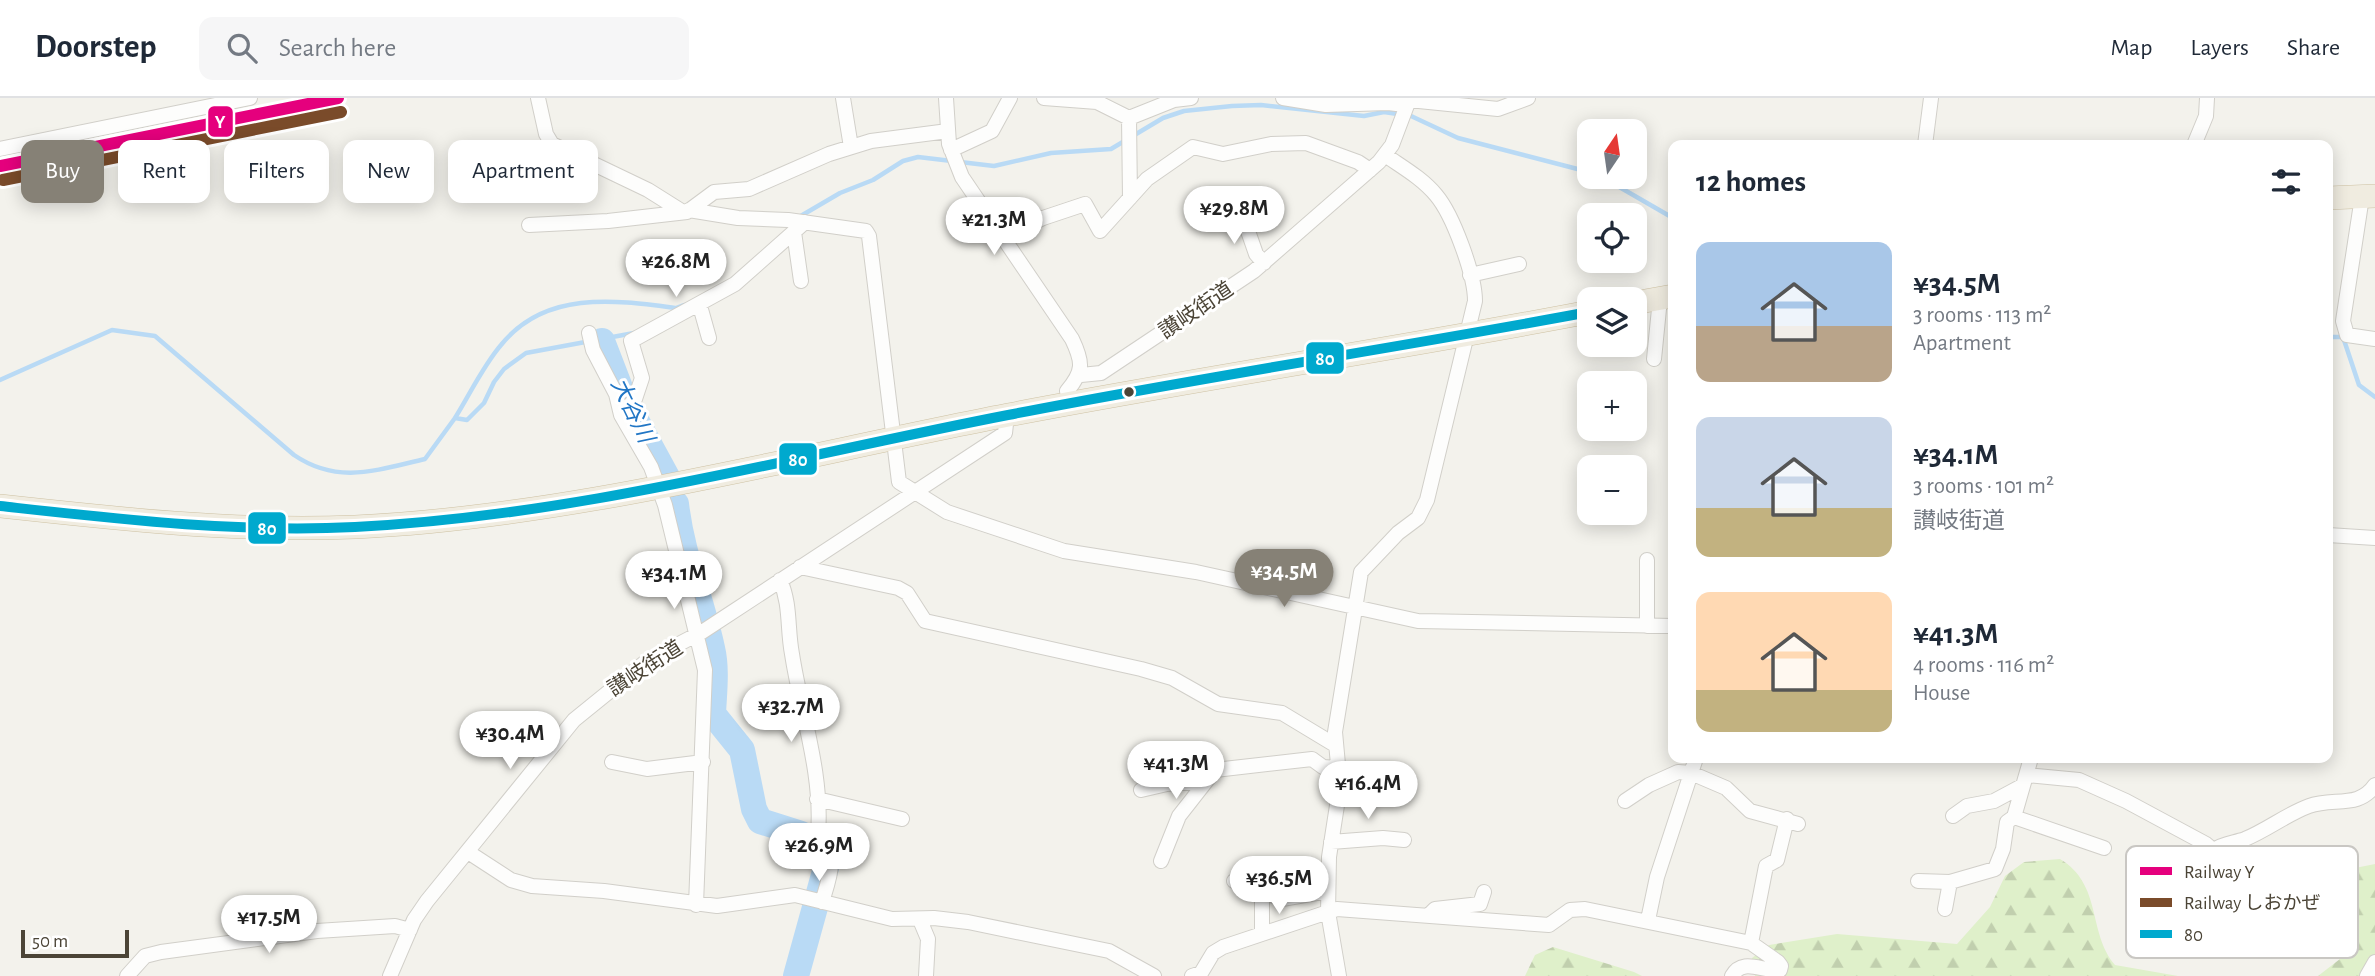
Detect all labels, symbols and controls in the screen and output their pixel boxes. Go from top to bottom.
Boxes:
search box [199,17,689,80]
icon: search [223,29,261,67]
text: Doorstep [35,31,157,64]
text: Search here [279,35,396,61]
text: Map [2110,36,2152,60]
text: Layers [2190,36,2249,60]
text: Share [2287,36,2340,60]
line badge: Y [207,105,234,138]
text: Y [215,113,226,132]
north arrow [1577,119,1647,189]
map controls [1577,119,1647,525]
chip: Buy [21,140,104,203]
chip: Rent [118,140,210,203]
chip: Filters [224,140,329,203]
chip: New [343,140,434,203]
chip: Apartment [448,140,598,203]
icon: filters [2267,163,2305,201]
text: 12 homes [1696,167,1806,197]
pin: ¥29.8M [1177,186,1291,246]
text: ¥29.8M [1200,197,1268,220]
pin: ¥21.3M [937,198,1051,257]
button: locate [1577,203,1647,273]
text: ¥21.3M [962,208,1026,231]
pin: ¥26.8M [619,240,733,299]
text: ¥26.8M [642,250,710,273]
text: ¥34.5M [1913,269,2001,299]
icon: home [1752,270,1836,354]
street label: 讃岐街道 [1155,277,1237,343]
button: layers [1577,287,1647,357]
text: 3 rooms · 113 m² [1913,304,2051,327]
text: Apartment [1913,332,2011,355]
line badge: 80 [1305,341,1345,375]
text: 80 [1315,350,1335,369]
button: + [1577,371,1647,441]
water label: 大谷川 [606,374,660,449]
unlabelled marker [1122,385,1136,399]
text: ¥34.1M [1913,440,1998,470]
line badge: 80 [778,442,818,476]
icon: home [1752,445,1836,529]
text: 80 [788,451,808,470]
button: − [1577,455,1647,525]
text: 3 rooms · 101 m² [1913,475,2054,498]
text: 讃岐街道 [1913,510,2005,533]
line badge: 80 [247,511,287,545]
text: 80 [257,520,277,539]
pin: ¥34.5M [1227,550,1341,609]
pin: ¥34.1M [617,552,731,611]
text: ¥34.5M [1250,560,1318,583]
text: ¥34.1M [641,562,707,585]
text: ¥41.3M [1913,619,1998,649]
icon: home [1752,620,1836,704]
street label: 讃岐街道 [604,636,686,700]
text: 4 rooms · 116 m² [1913,654,2054,677]
text: House [1913,682,1970,705]
pin: ¥32.7M [734,684,848,744]
text: ¥32.7M [758,695,824,718]
pin: ¥30.4M [453,712,567,771]
text: ¥30.4M [475,722,545,745]
pin: ¥41.3M [1119,742,1233,801]
text: ¥41.3M [1143,752,1209,775]
pin: ¥16.4M [1311,762,1425,821]
text: ¥16.4M [1335,772,1401,795]
pin: ¥26.9M [762,824,876,883]
text: ¥26.9M [785,834,853,857]
legend [2126,846,2358,958]
pin: ¥36.5M [1222,856,1336,916]
text: Railway Y [2184,863,2255,882]
text: ¥36.5M [1246,867,1312,890]
text: Railway しおかぜ [2184,893,2321,913]
pin: ¥17.5M [212,896,326,955]
text: ¥17.5M [237,906,301,929]
text: 80 [2184,926,2203,945]
scale bar [21,927,130,959]
text: 50 m [32,932,68,951]

